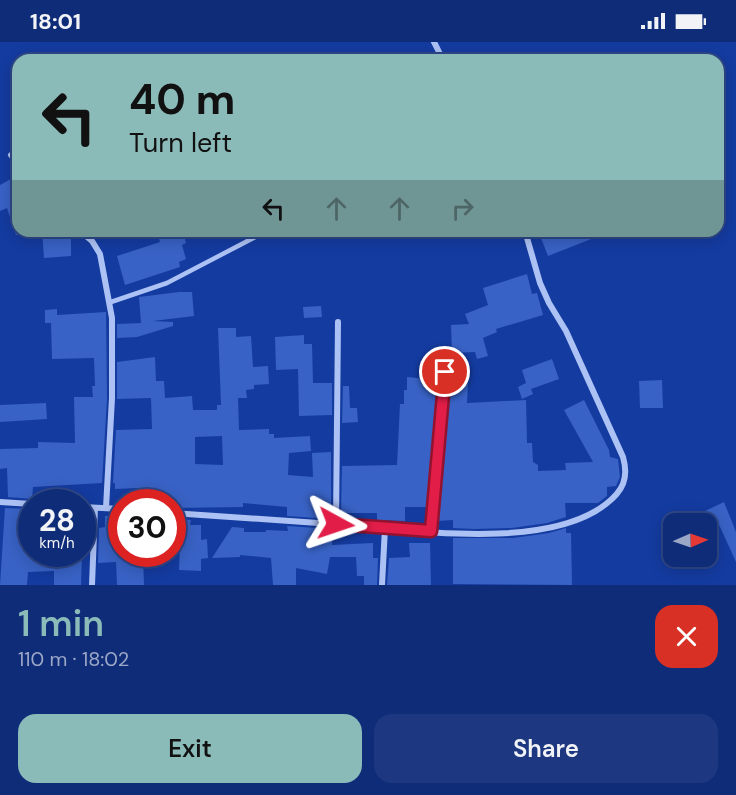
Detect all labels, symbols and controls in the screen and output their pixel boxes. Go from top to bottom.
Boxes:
text: 18:01 [30,7,81,36]
text: 40 m [129,72,235,127]
icon: left [30,78,108,156]
text: Turn left [129,125,232,160]
icon: left [257,192,290,225]
icon: ahead [320,192,353,225]
icon: ahead [383,192,416,225]
icon: right [446,192,479,225]
pin [419,346,470,397]
icon: arrive [428,355,461,388]
speed limit sign: 30 [108,489,186,567]
position arrow [304,492,368,556]
text: 28 [39,501,75,540]
north arrow [663,513,717,567]
map controls [663,513,717,567]
text: km/h [39,533,75,553]
text: 1 min [18,600,104,647]
button: close [655,605,718,668]
text: 110 m · 18:02 [18,646,129,672]
button: Exit [18,714,362,783]
button: Share [374,714,718,783]

